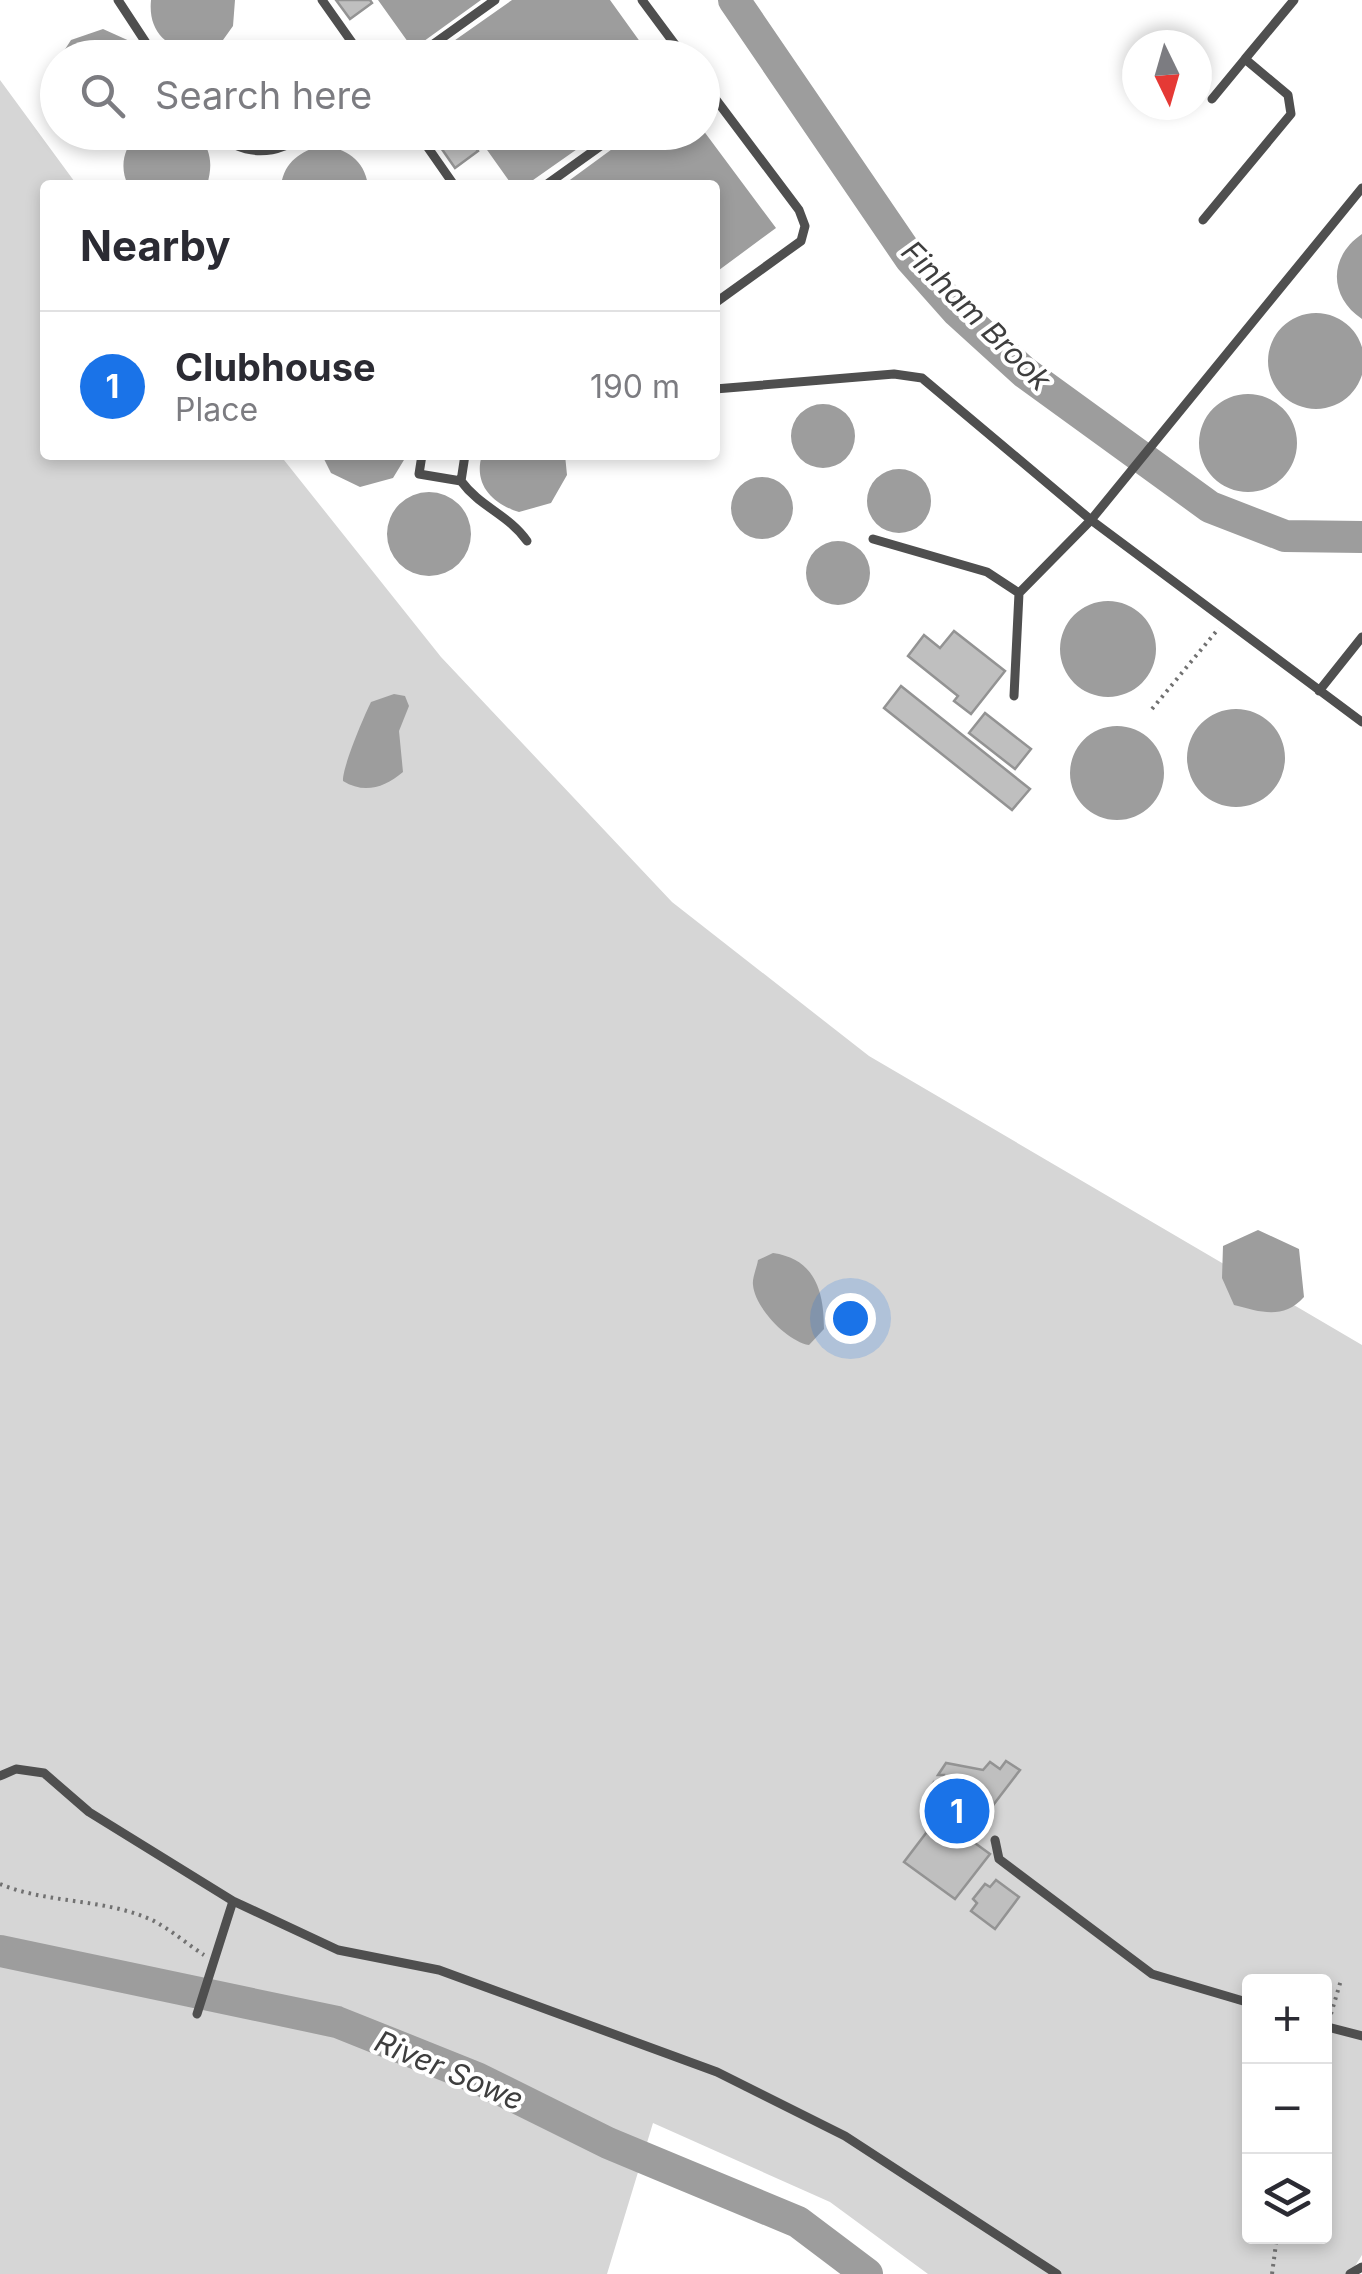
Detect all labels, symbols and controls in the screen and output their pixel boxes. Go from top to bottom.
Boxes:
north arrow [1122,30,1212,120]
search box [40,40,720,150]
icon: search [75,68,130,123]
text: Search here [155,72,372,118]
text: Nearby [80,220,231,271]
water label: Finham Brook [894,233,1059,398]
text: Clubhouse [175,344,376,390]
text: 1 [106,367,119,406]
text: 190 m [590,367,680,406]
text: Place [175,390,258,429]
your location [825,1293,876,1344]
pin: 1 [924,1774,990,1848]
map controls [1242,1974,1332,2244]
button: + [1242,1974,1332,2064]
water label: River Sowe [370,2023,529,2117]
button: − [1242,2064,1332,2154]
button: layers [1242,2154,1332,2244]

